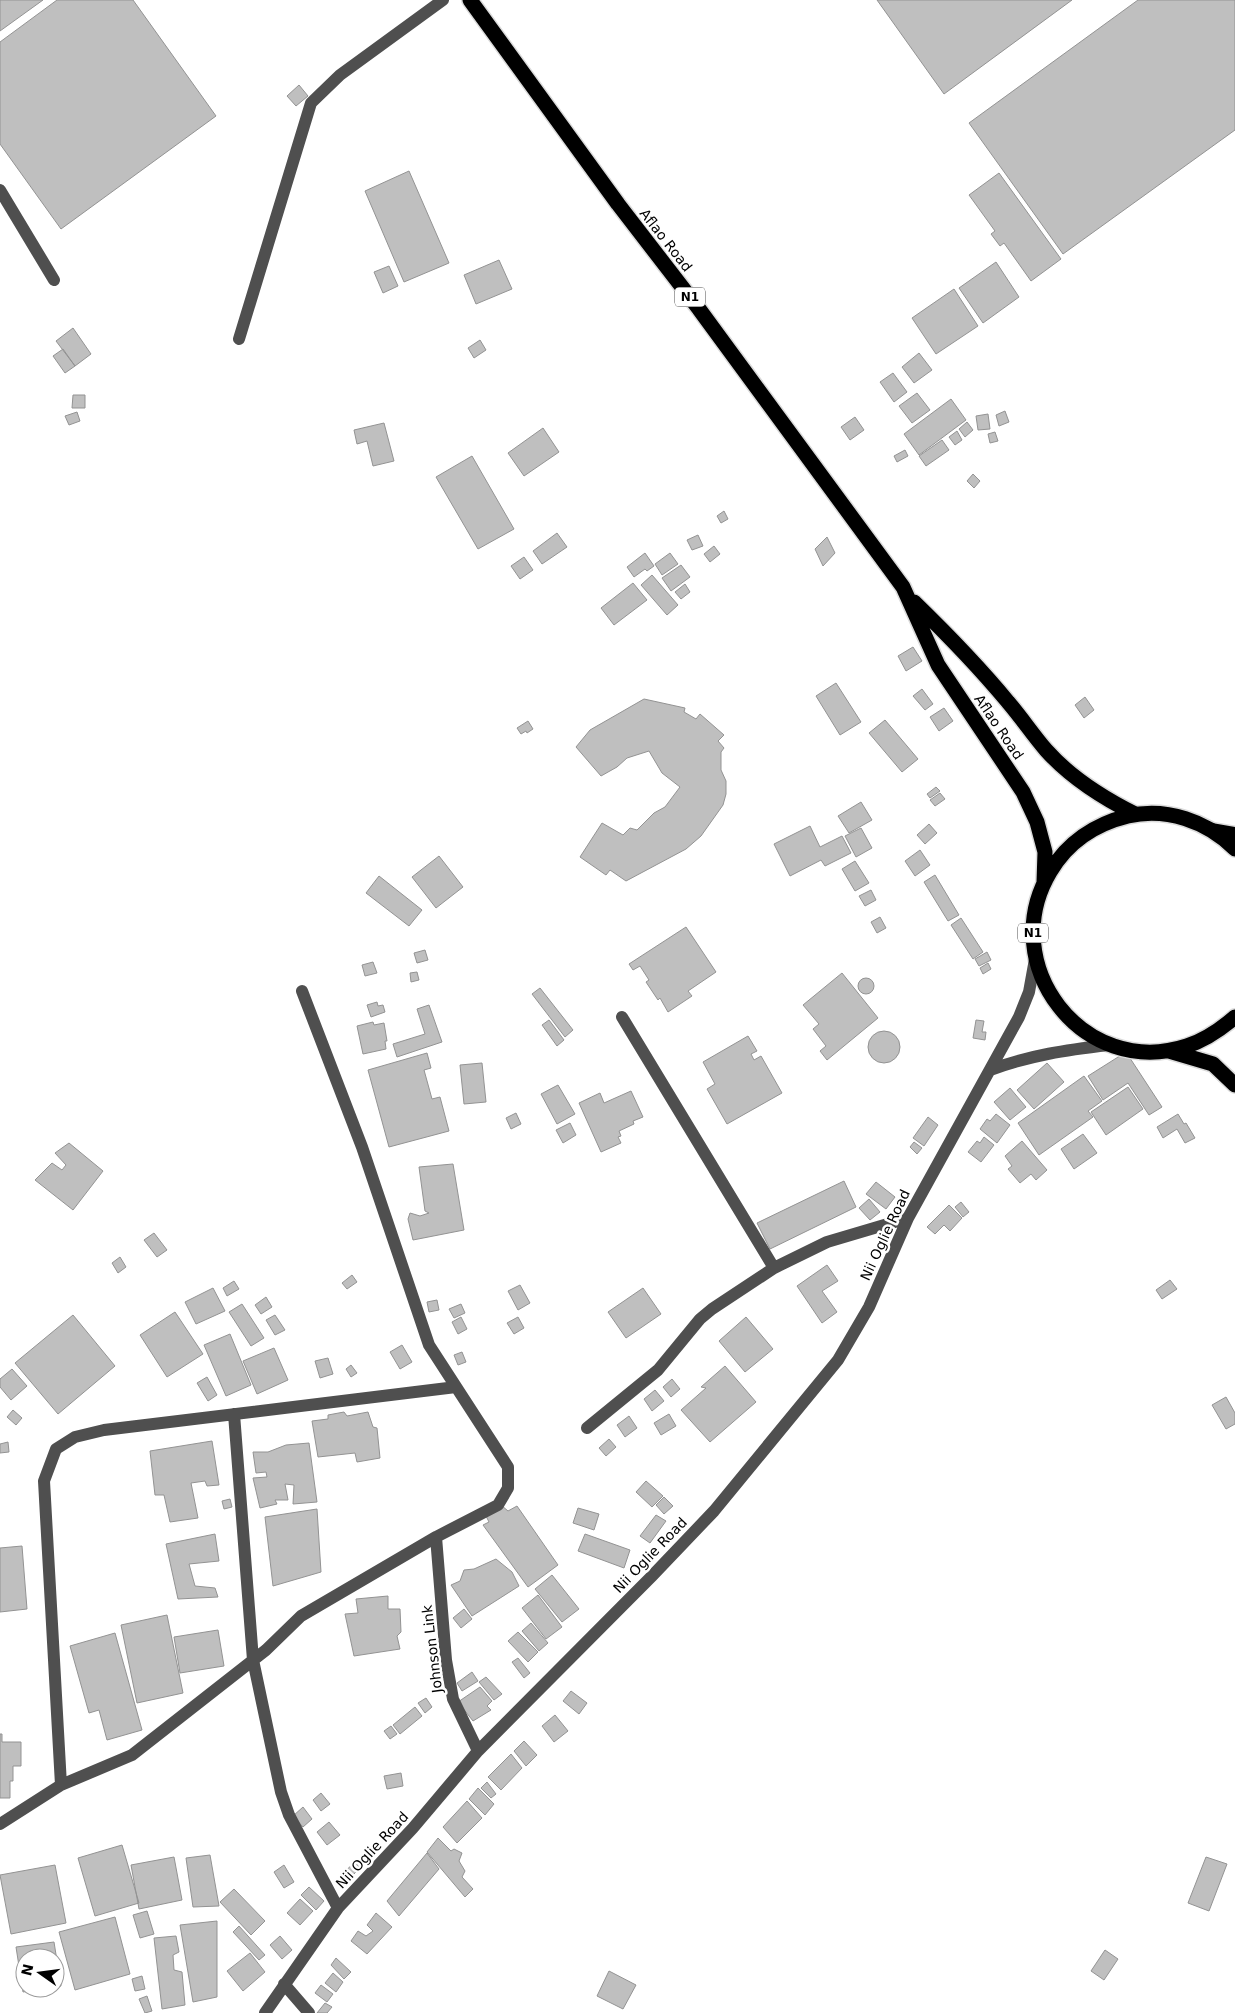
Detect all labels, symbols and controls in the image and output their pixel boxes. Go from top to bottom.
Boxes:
street label: Aflao Road [637,205,695,275]
road number: N1 [675,288,705,306]
street label: Aflao Road [971,691,1027,763]
road number: N1 [1018,924,1048,942]
street label: Nii Oglie Road [857,1187,913,1283]
street label: Nii Oglie Road [610,1514,690,1596]
street label: Johnson Link [419,1603,445,1695]
street label: Nii Oglie Road [333,1808,411,1892]
north arrow [15,1948,65,1998]
text: N [18,1962,37,1977]

